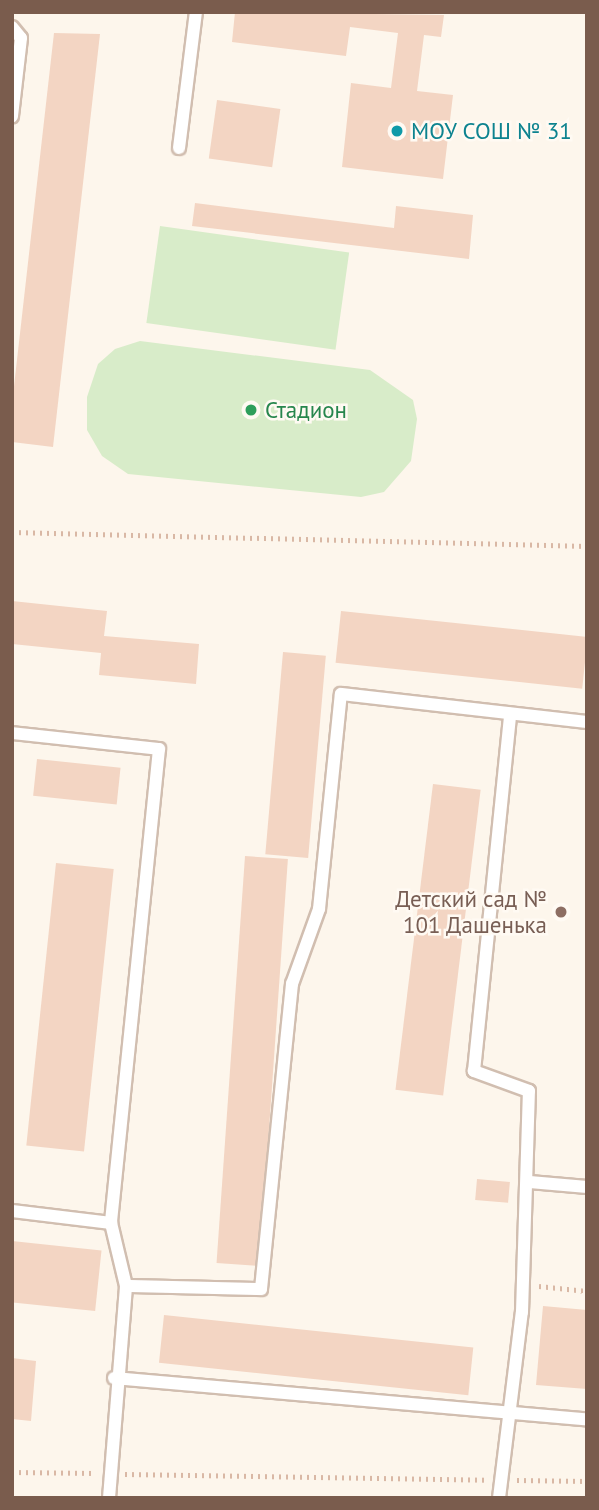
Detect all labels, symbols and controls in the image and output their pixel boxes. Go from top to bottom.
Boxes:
place label: МОУ СОШ № 31 [411,117,573,145]
marker: МОУ СОШ № 31 [389,123,405,139]
place label: Стадион [265,396,347,424]
marker: Стадион [243,402,259,418]
place label: Детский сад № 101 Дашенька [395,885,547,939]
marker: Детский сад № 101 Дашенька [553,904,569,920]

